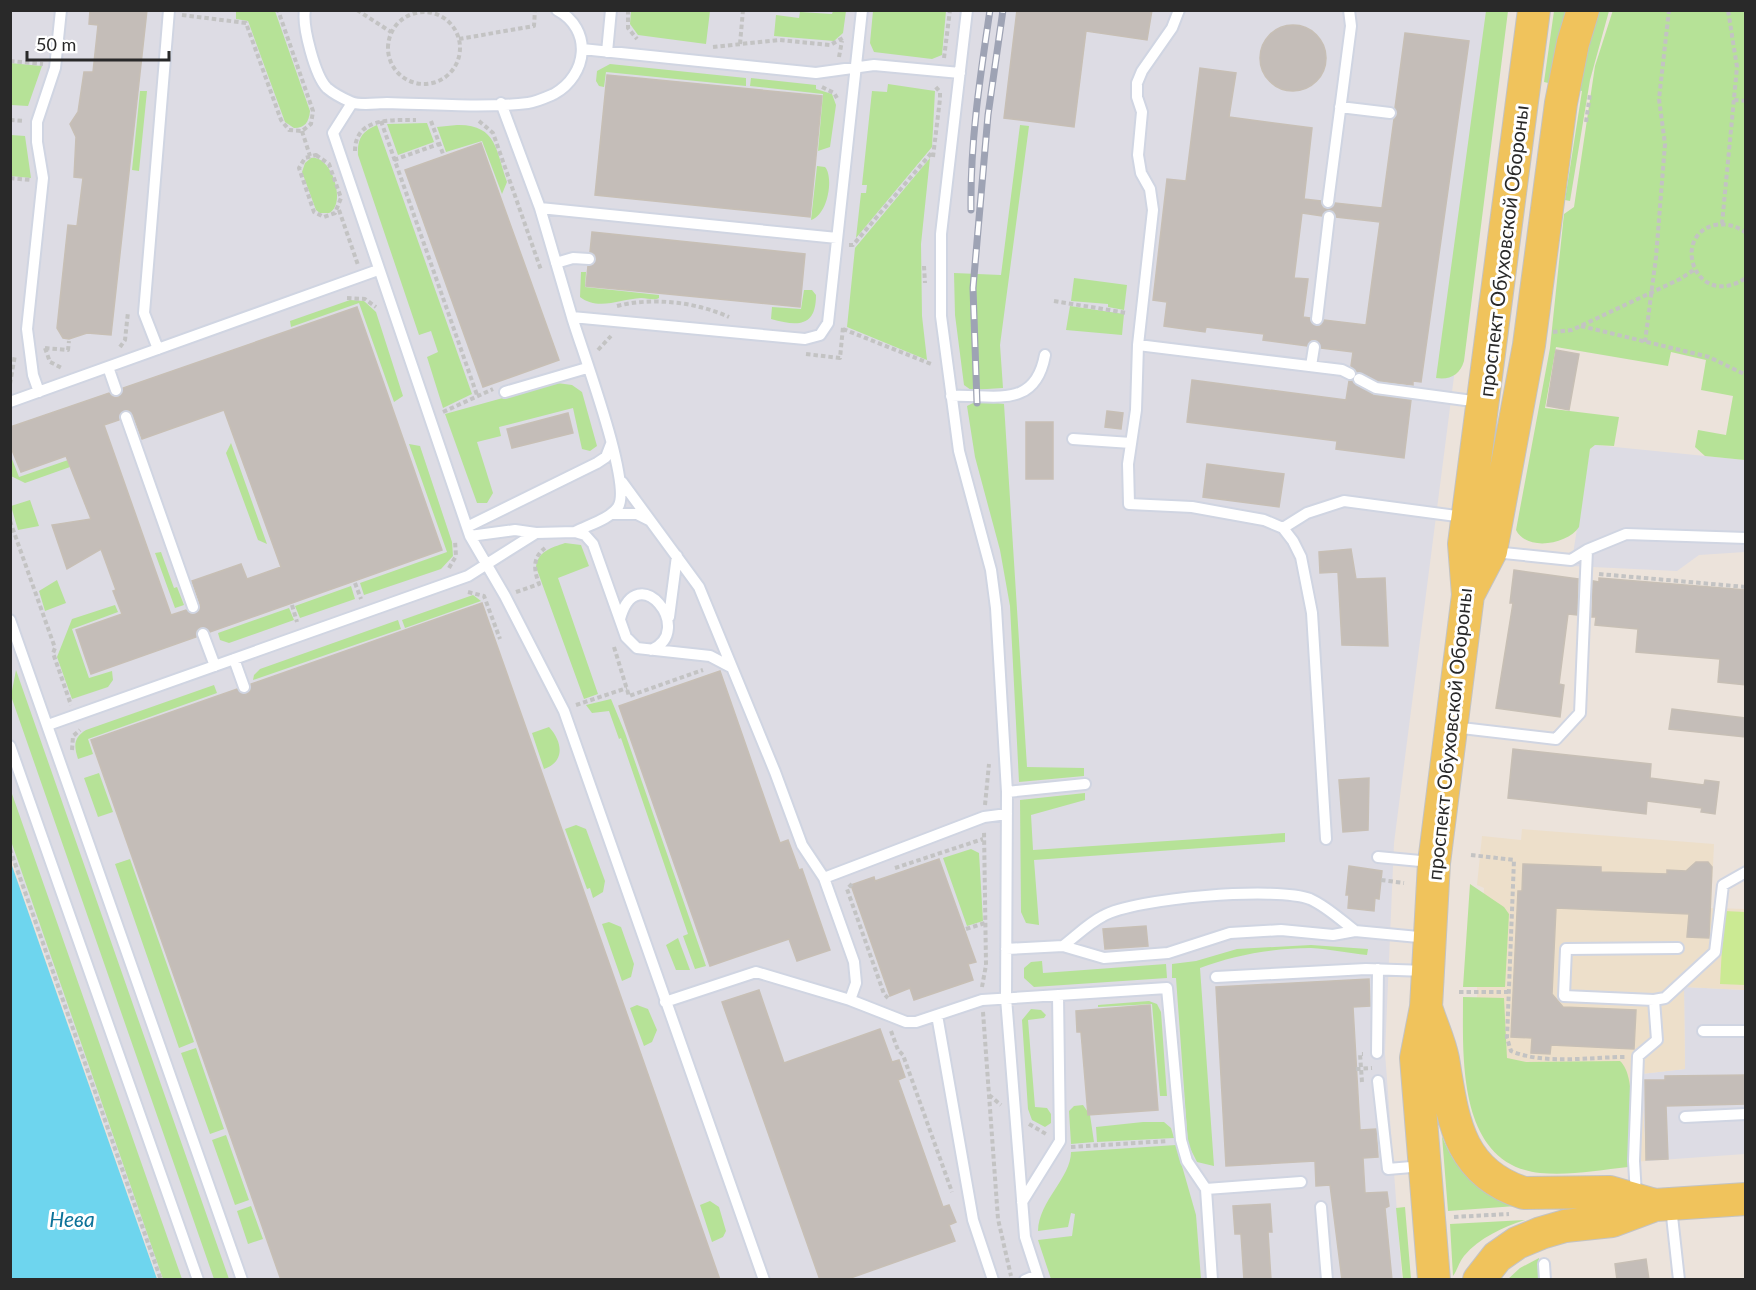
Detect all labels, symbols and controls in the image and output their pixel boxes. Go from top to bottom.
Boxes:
scale bar [27,24,170,62]
text: 50 m [36,33,76,55]
street label: проспект Обуховской Обороны [1473,104,1533,398]
street label: проспект Обуховской Обороны [1422,587,1476,881]
water label: Нева [49,1206,95,1231]

